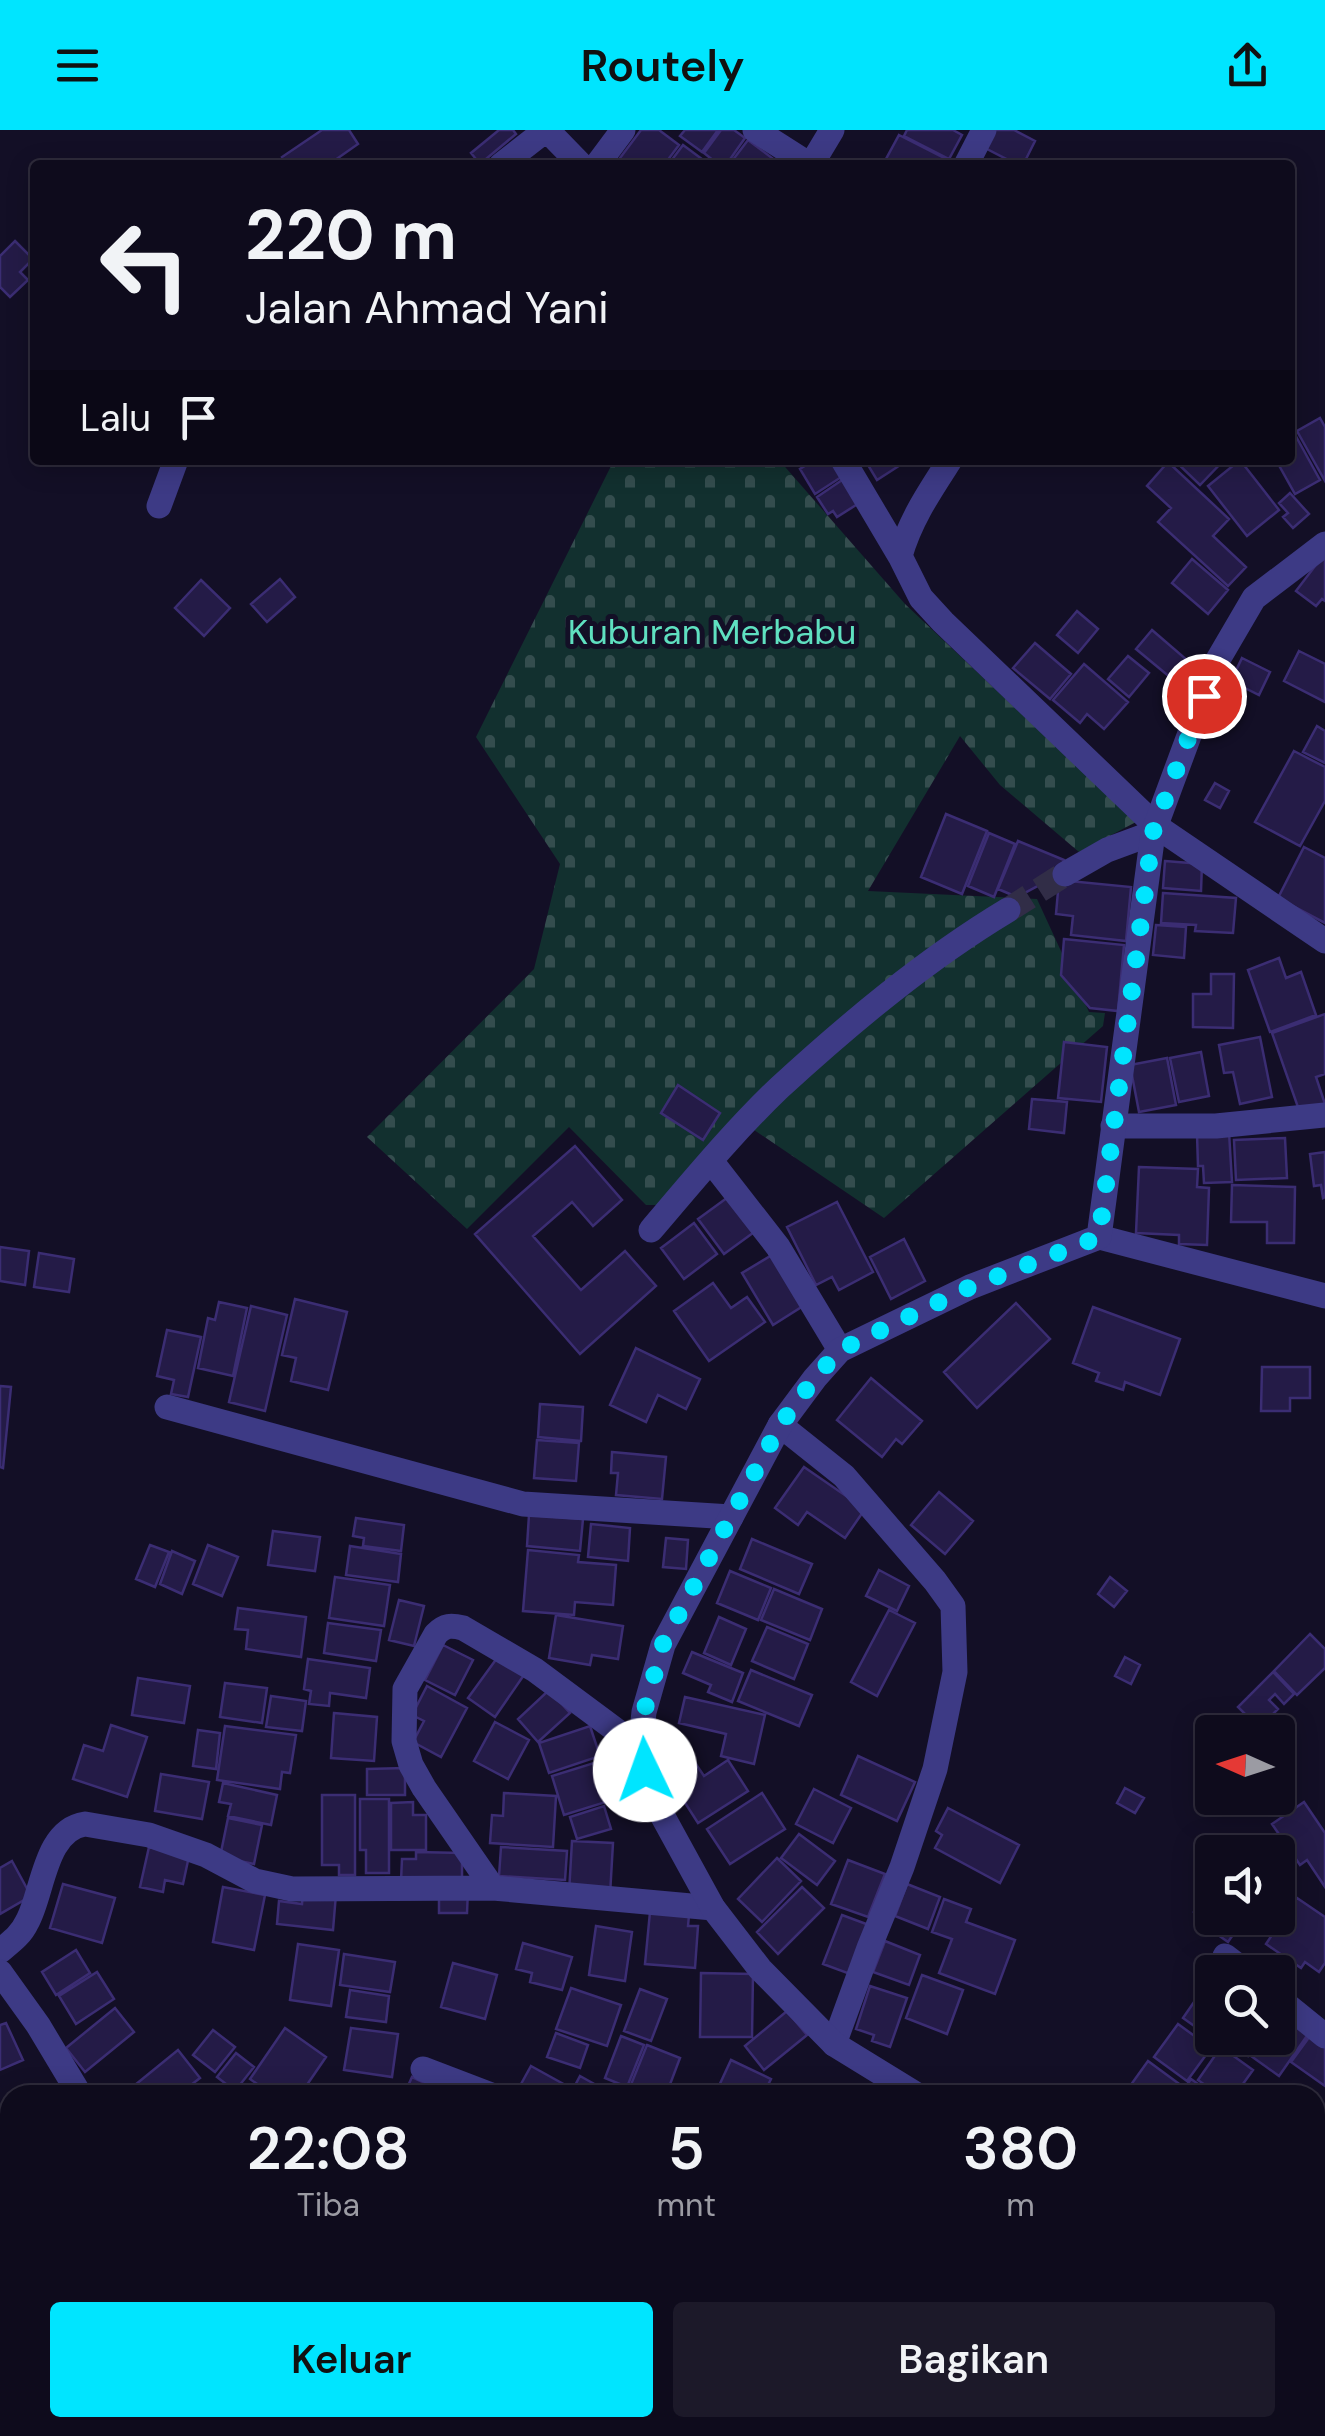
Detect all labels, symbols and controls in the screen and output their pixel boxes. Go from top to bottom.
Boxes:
text: Routely [581,36,744,95]
icon: menu [50,38,105,93]
icon: share [1220,38,1275,93]
text: 220 m [245,190,457,281]
icon: left [80,200,210,330]
text: Jalan Ahmad Yani [245,278,609,337]
icon: arrive [171,390,226,445]
text: Lalu [80,393,151,443]
park label: Kuburan Merbabu [568,609,856,655]
pin [1162,654,1247,739]
icon: arrive [1177,669,1232,724]
north arrow [1195,1715,1295,1815]
map controls [1195,1715,1295,2055]
position arrow [593,1718,697,1822]
button: sound [1195,1835,1295,1935]
button: search [1195,1955,1295,2055]
text: 22:08 [247,2109,410,2188]
text: 5 [668,2109,705,2188]
text: 380 [963,2109,1078,2188]
text: Tiba [297,2184,360,2226]
text: mnt [657,2184,716,2226]
text: m [1006,2184,1035,2226]
button: Keluar [50,2302,653,2417]
button: Bagikan [673,2302,1275,2417]

